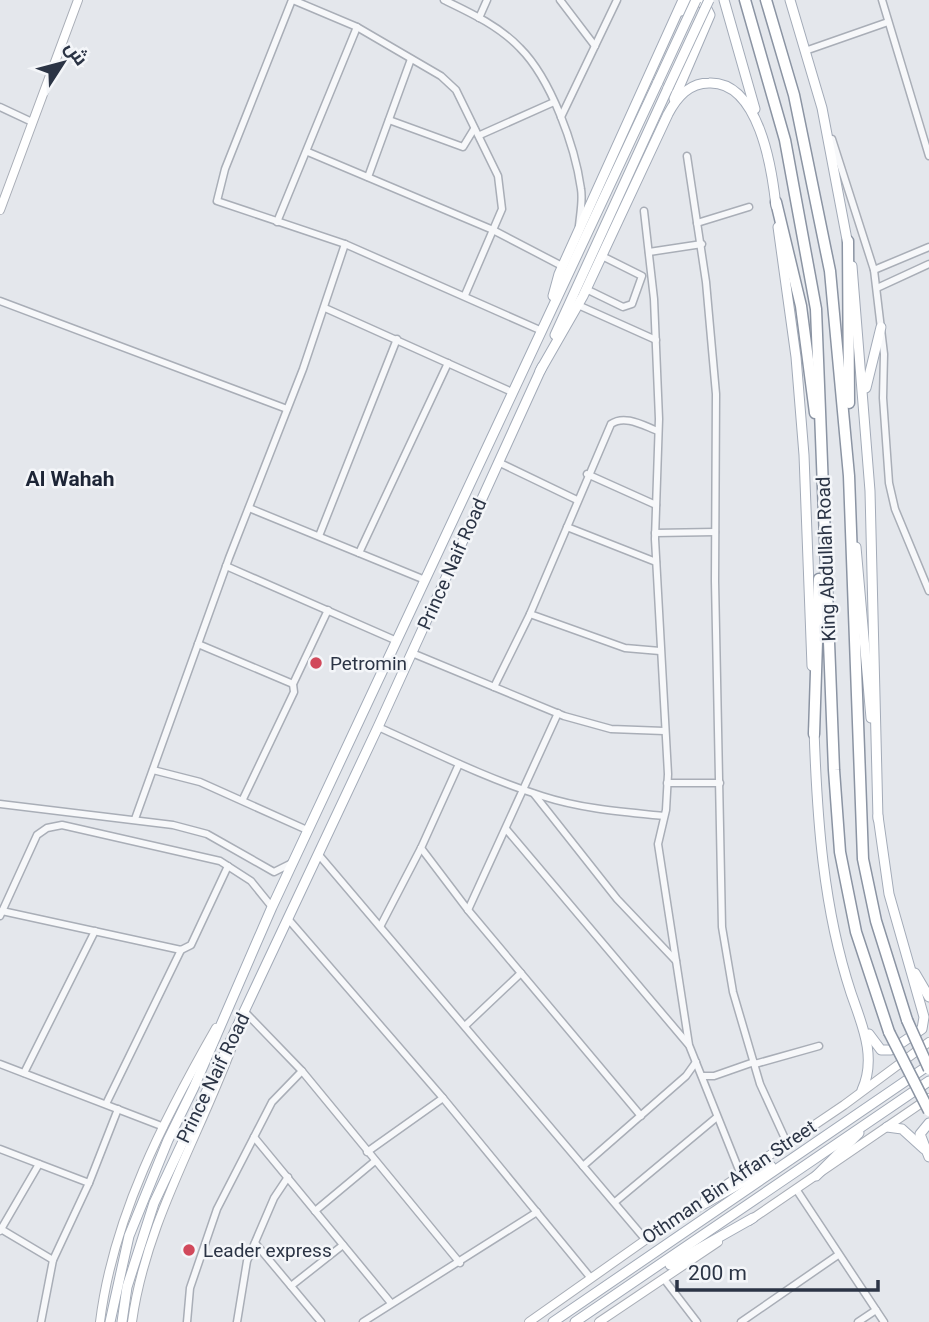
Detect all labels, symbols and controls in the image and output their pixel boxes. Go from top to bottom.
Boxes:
north arrow [28,28,98,98]
text: ش [60,37,93,70]
district label: Al Wahah [26,467,114,491]
street label: King Abdullah Road [812,476,840,642]
street label: Prince Naif Road [413,495,491,633]
place label: Petromin [330,652,407,675]
marker: Petromin [308,655,324,671]
street label: Prince Naif Road [172,1009,254,1147]
street label: Othman Bin Affan Street [638,1115,820,1249]
place label: Leader express [203,1239,332,1262]
marker: Leader express [181,1242,197,1258]
scale bar [677,1248,878,1292]
text: 200 m [688,1261,747,1285]

